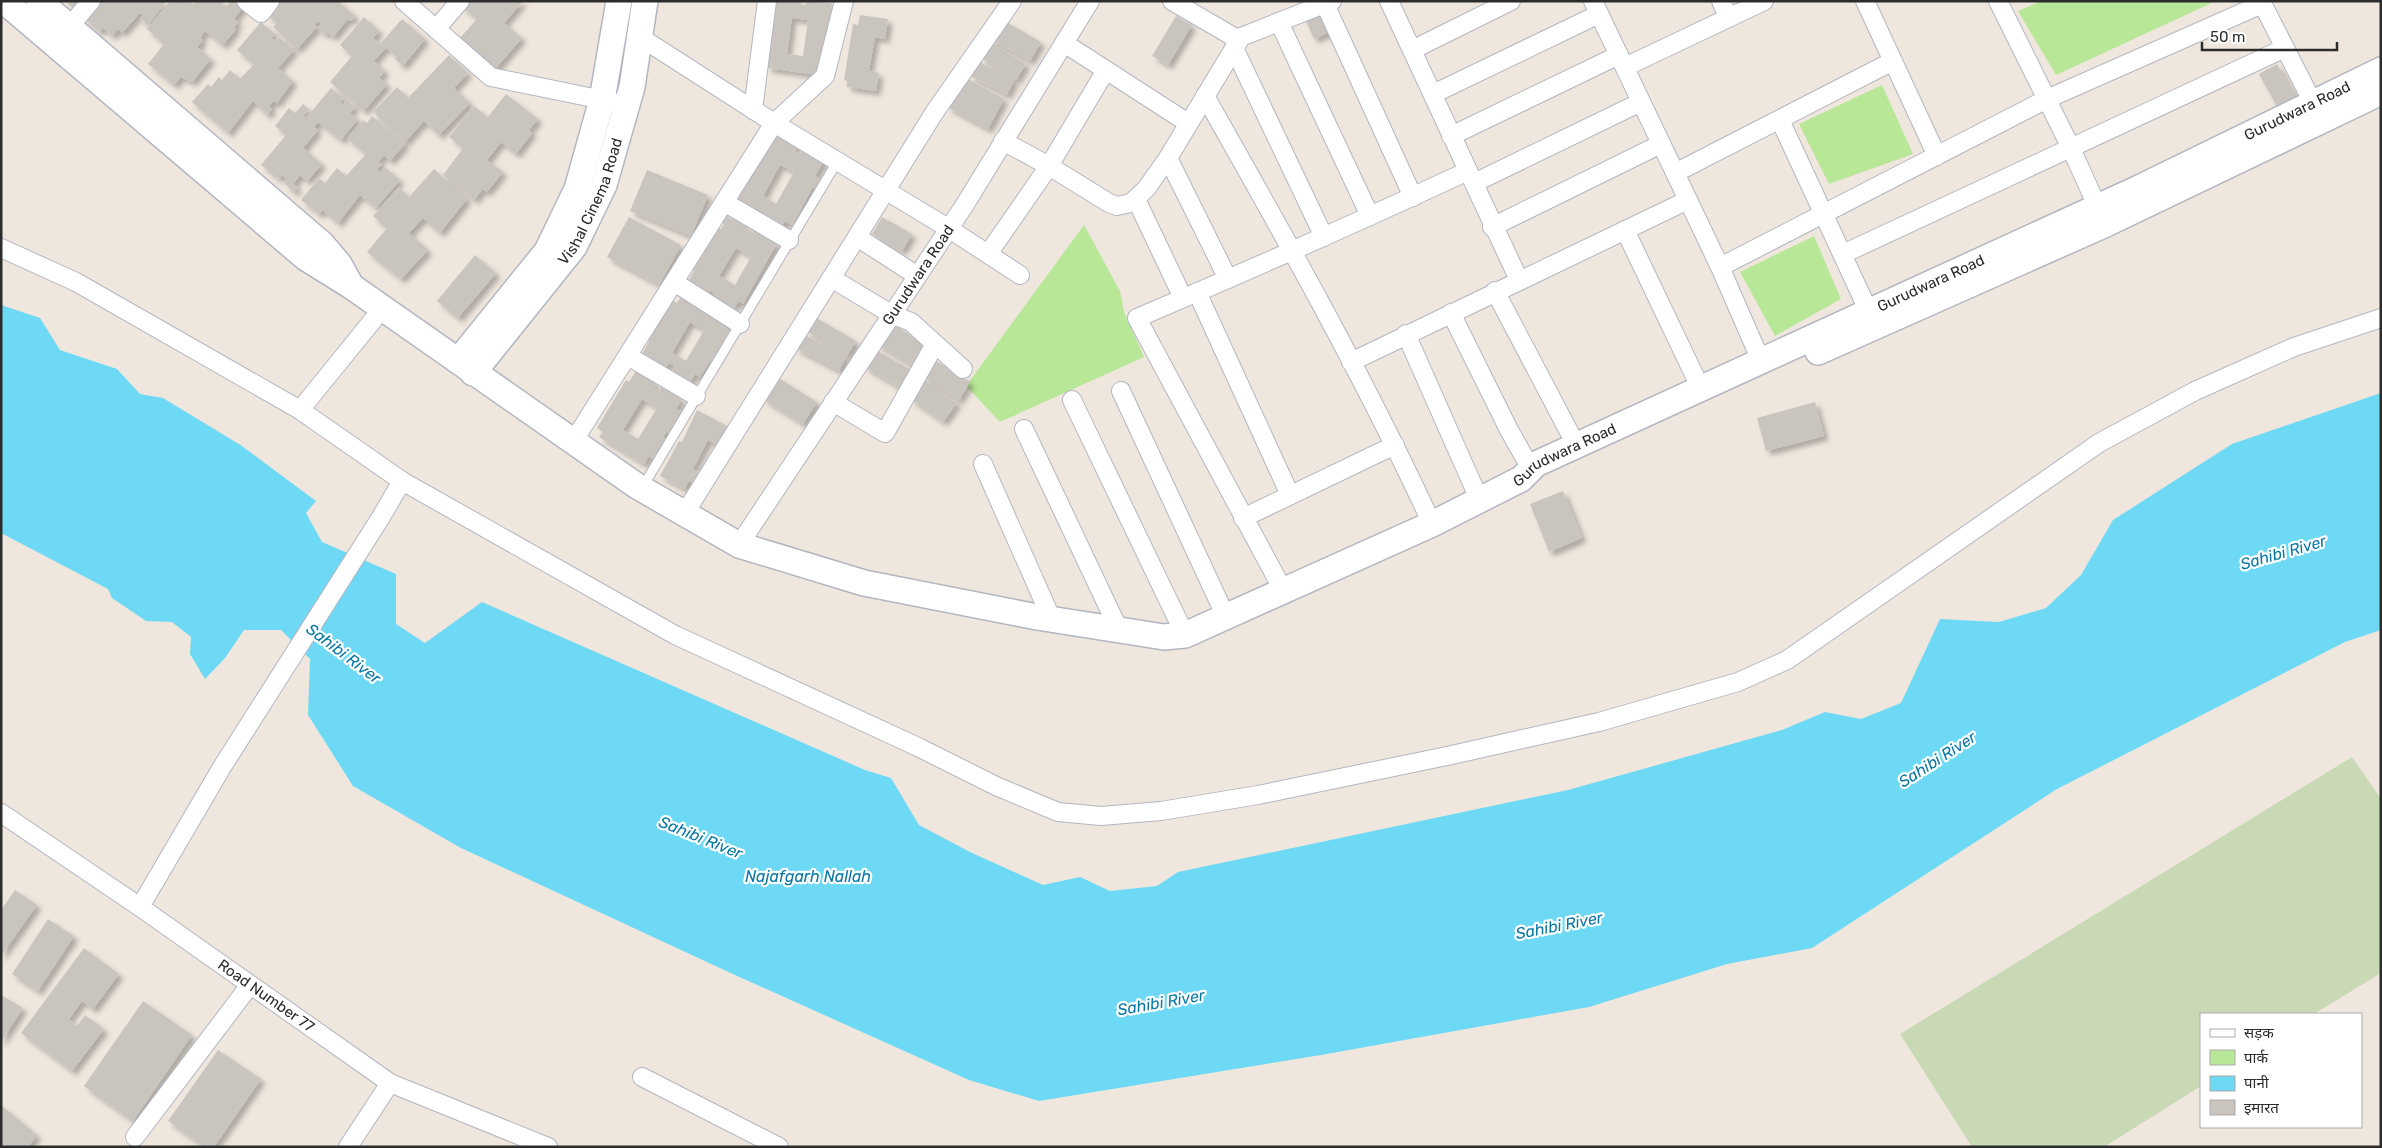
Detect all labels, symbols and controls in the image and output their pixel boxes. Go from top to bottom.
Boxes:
scale bar [2202,20,2337,52]
text: 50 m [2210,28,2245,46]
street label: Gurudwara Road [2241,77,2353,144]
street label: Vishal Cinema Road [554,136,626,269]
street label: Gurudwara Road [879,222,958,328]
street label: Gurudwara Road [1874,251,1987,316]
street label: Gurudwara Road [1510,419,1619,490]
water label: Sahibi River [2238,531,2329,574]
water label: Sahibi River [303,619,385,688]
water label: Sahibi River [1895,727,1980,791]
water label: Sahibi River [656,812,746,863]
water label: Najafgarh Nallah [745,867,871,886]
water label: Sahibi River [1514,908,1605,943]
street label: Road Number 77 [214,956,318,1036]
water label: Sahibi River [1116,985,1207,1020]
legend [2200,1013,2362,1128]
text: सड़क [2244,1024,2274,1042]
text: पार्क [2244,1049,2268,1067]
text: पानी [2244,1074,2270,1092]
text: इमारत [2244,1099,2279,1117]

